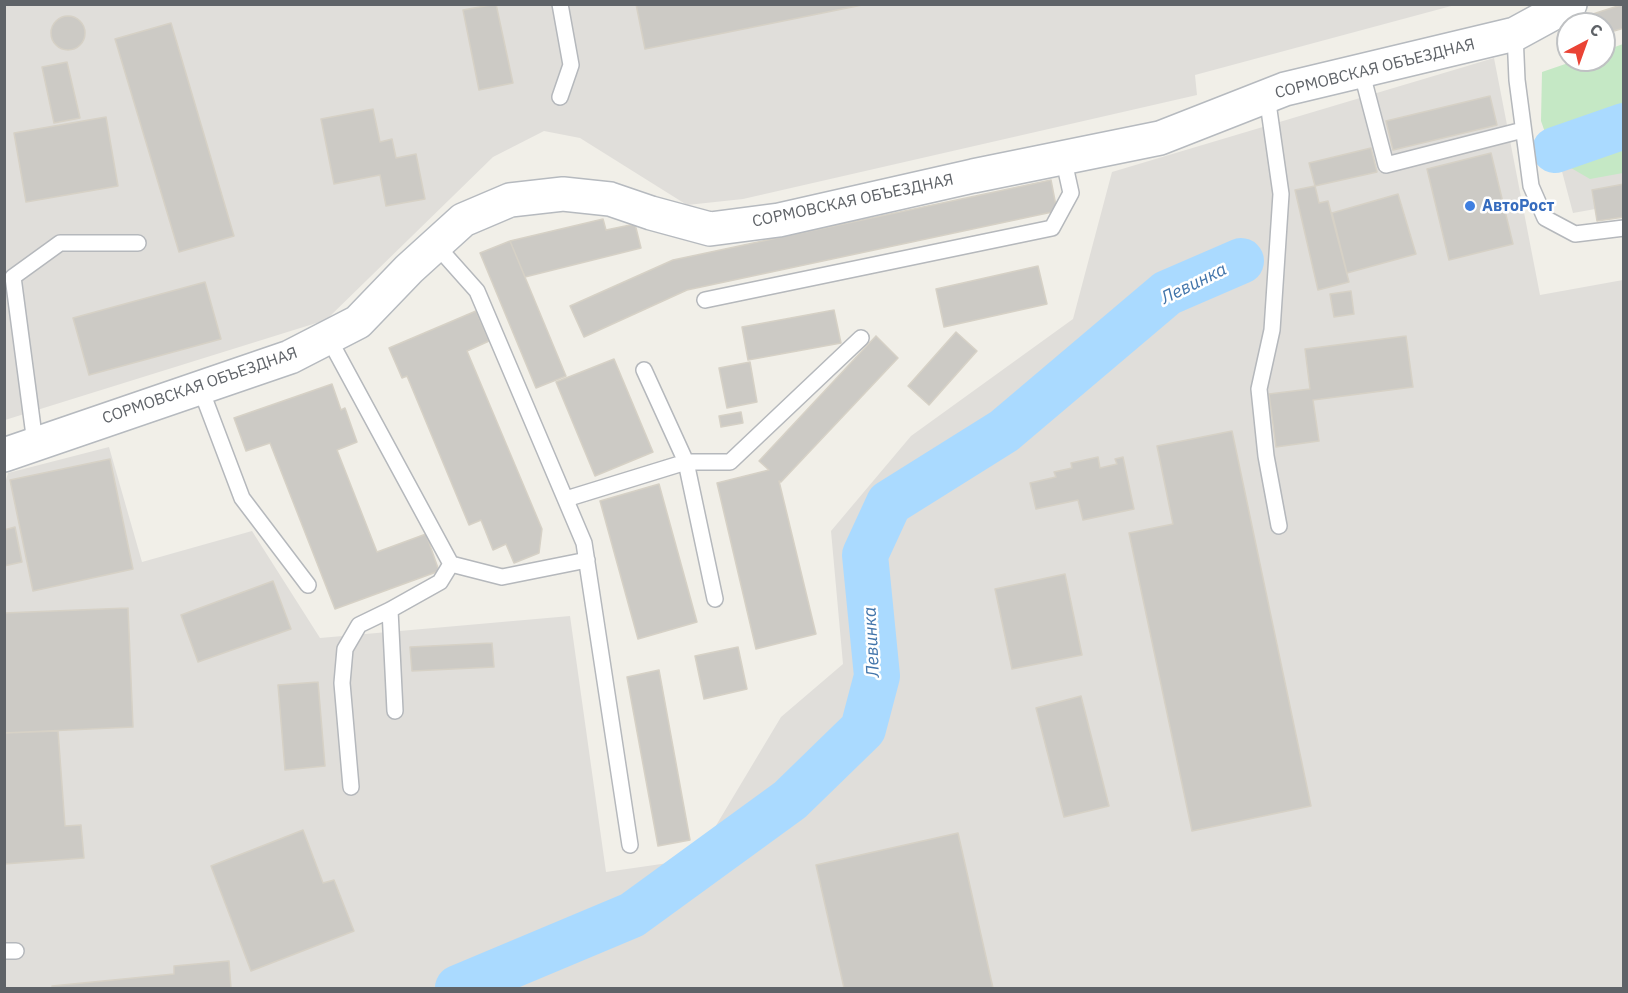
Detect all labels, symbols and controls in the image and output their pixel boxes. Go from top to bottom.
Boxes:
north arrow [1556,12,1616,72]
text: С [1586,19,1607,41]
street label: СОРМОВСКАЯ ОБЪЕЗДНАЯ [1273,35,1477,103]
street label: СОРМОВСКАЯ ОБЪЕЗДНАЯ [751,170,955,232]
place label: АвтоРост [1482,196,1554,216]
marker: АвтоРост [1463,199,1477,213]
water label: Левинка [1158,259,1230,309]
street label: СОРМОВСКАЯ ОБЪЕЗДНАЯ [100,344,300,428]
water label: Левинка [859,606,885,678]

